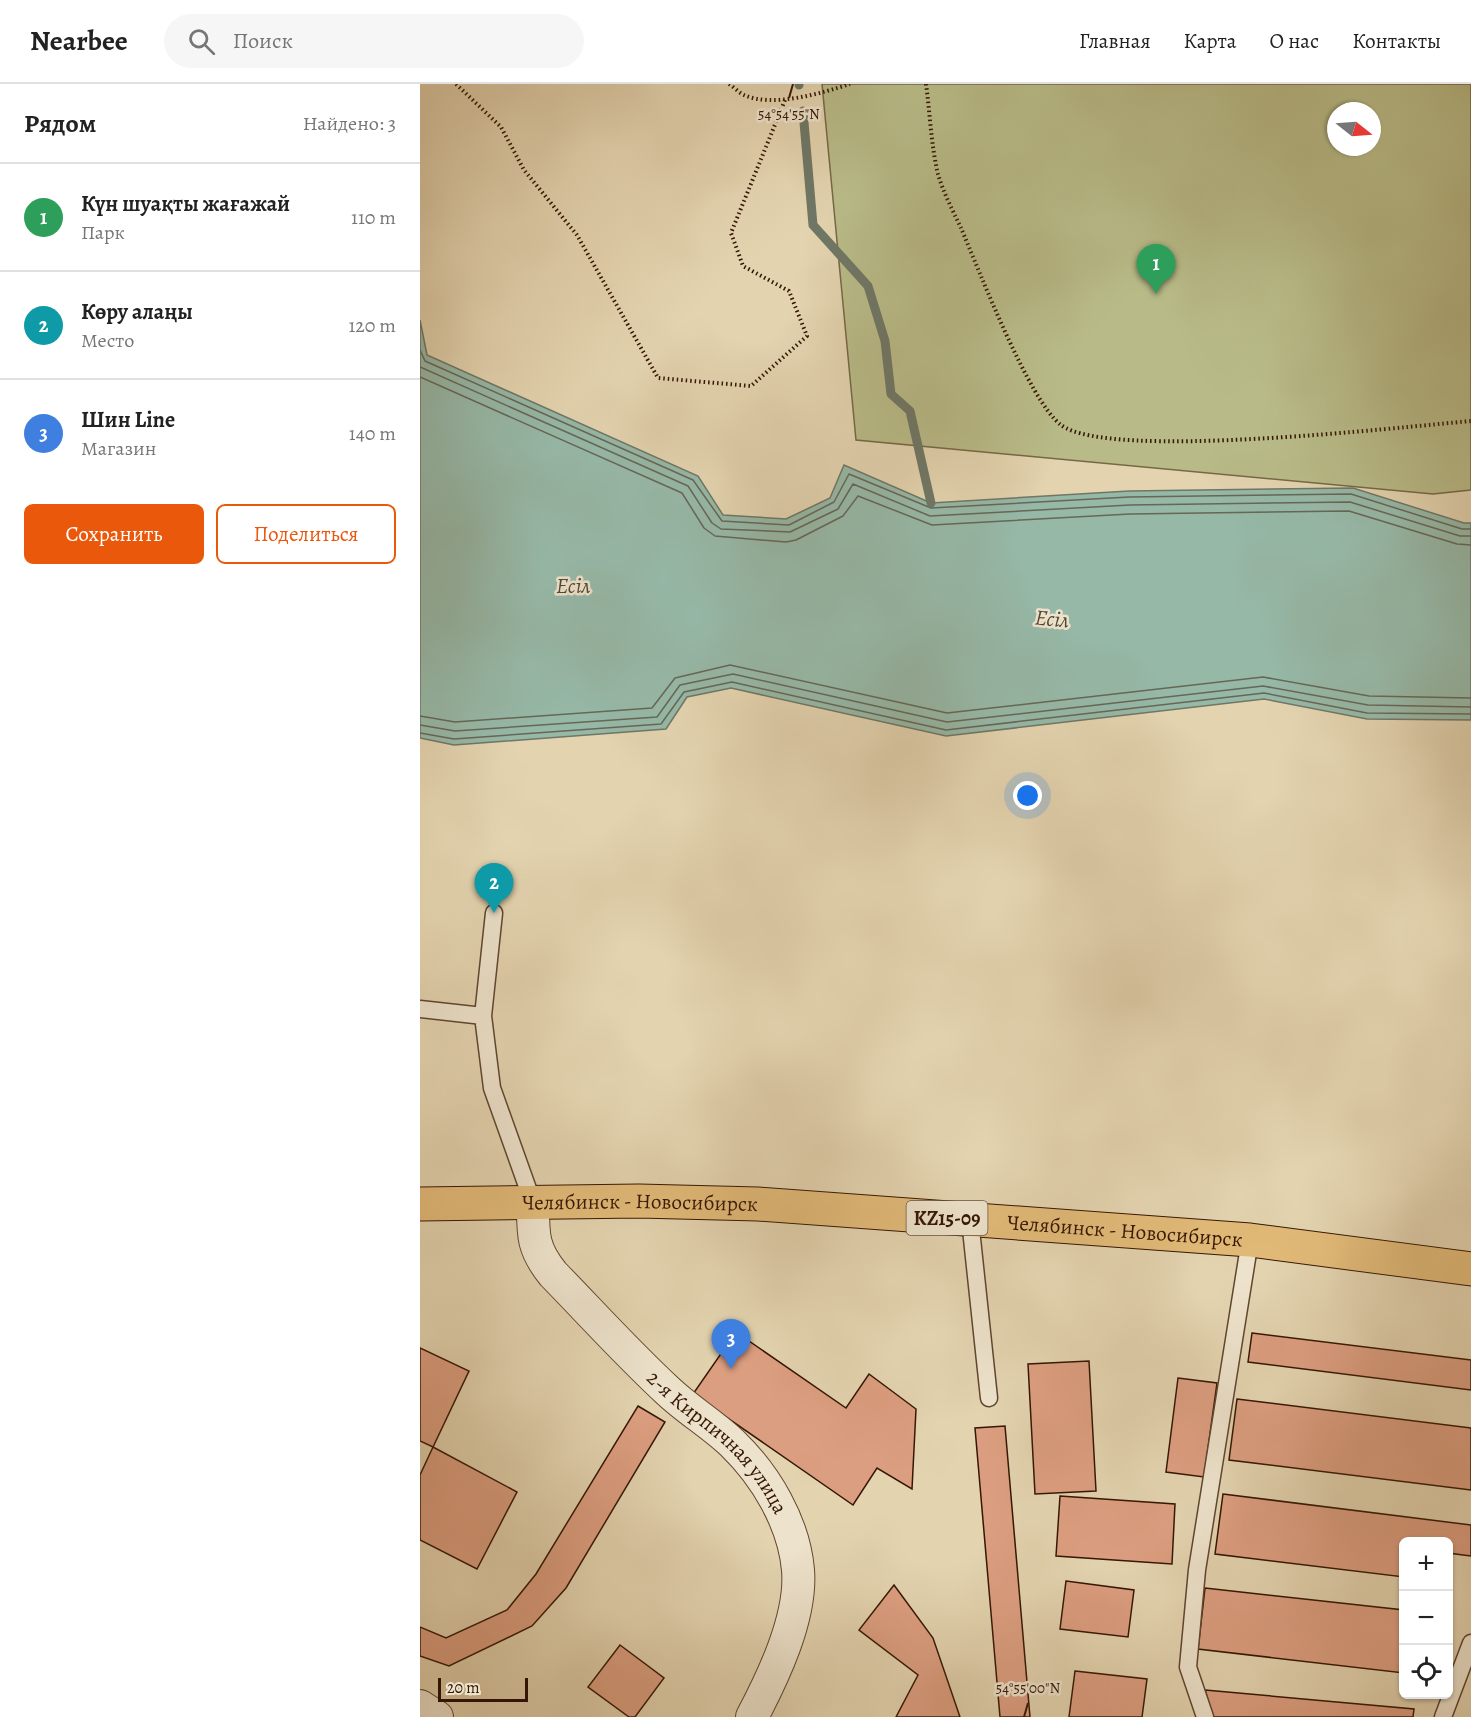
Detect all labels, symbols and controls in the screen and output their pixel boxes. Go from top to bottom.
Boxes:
search box [164,14,584,68]
text: Nearbee [30,22,128,60]
icon: search [185,25,218,58]
text: Поиск [233,26,293,56]
text: Главная [1079,27,1151,55]
text: Карта [1184,27,1236,55]
text: О нас [1269,27,1319,55]
text: Контакты [1352,27,1441,55]
north arrow [1327,102,1381,156]
text: 54°54'55"N [758,104,820,124]
text: Рядом [24,106,96,141]
text: Найдено: 3 [303,110,396,137]
text: Күн шуақты жағажай [81,189,290,219]
text: 1 [40,204,47,231]
text: 110 m [351,204,396,231]
text: Парк [81,219,125,246]
pin: 1 [1136,244,1176,294]
text: Көру алаңы [81,297,193,327]
text: 2 [39,312,48,339]
text: 120 m [348,312,396,339]
text: Место [81,327,134,354]
text: Шин Line [81,405,175,435]
text: 3 [39,420,48,447]
text: 140 m [349,420,396,447]
text: Магазин [81,435,156,462]
button: Сохранить [24,504,204,564]
button: Поделиться [216,504,396,564]
water label: Есіл [556,571,590,601]
water label: Есіл [1033,602,1071,636]
your location [1013,781,1042,810]
pin: 2 [474,864,514,913]
street label: Челябинск - Новосибирск [522,1187,758,1218]
road number: KZ15-09 [906,1201,988,1235]
street label: Челябинск - Новосибирск [1006,1208,1244,1253]
pin: 3 [712,1320,750,1369]
street label: 2-я Кирпичная улица [641,1364,795,1519]
map controls [1399,1537,1453,1699]
button: + [1399,1537,1453,1591]
button: − [1399,1591,1453,1645]
button: locate [1399,1645,1453,1699]
scale bar [438,1675,528,1702]
text: 20 m [447,1677,480,1699]
text: 54°55'00"N [996,1678,1060,1698]

